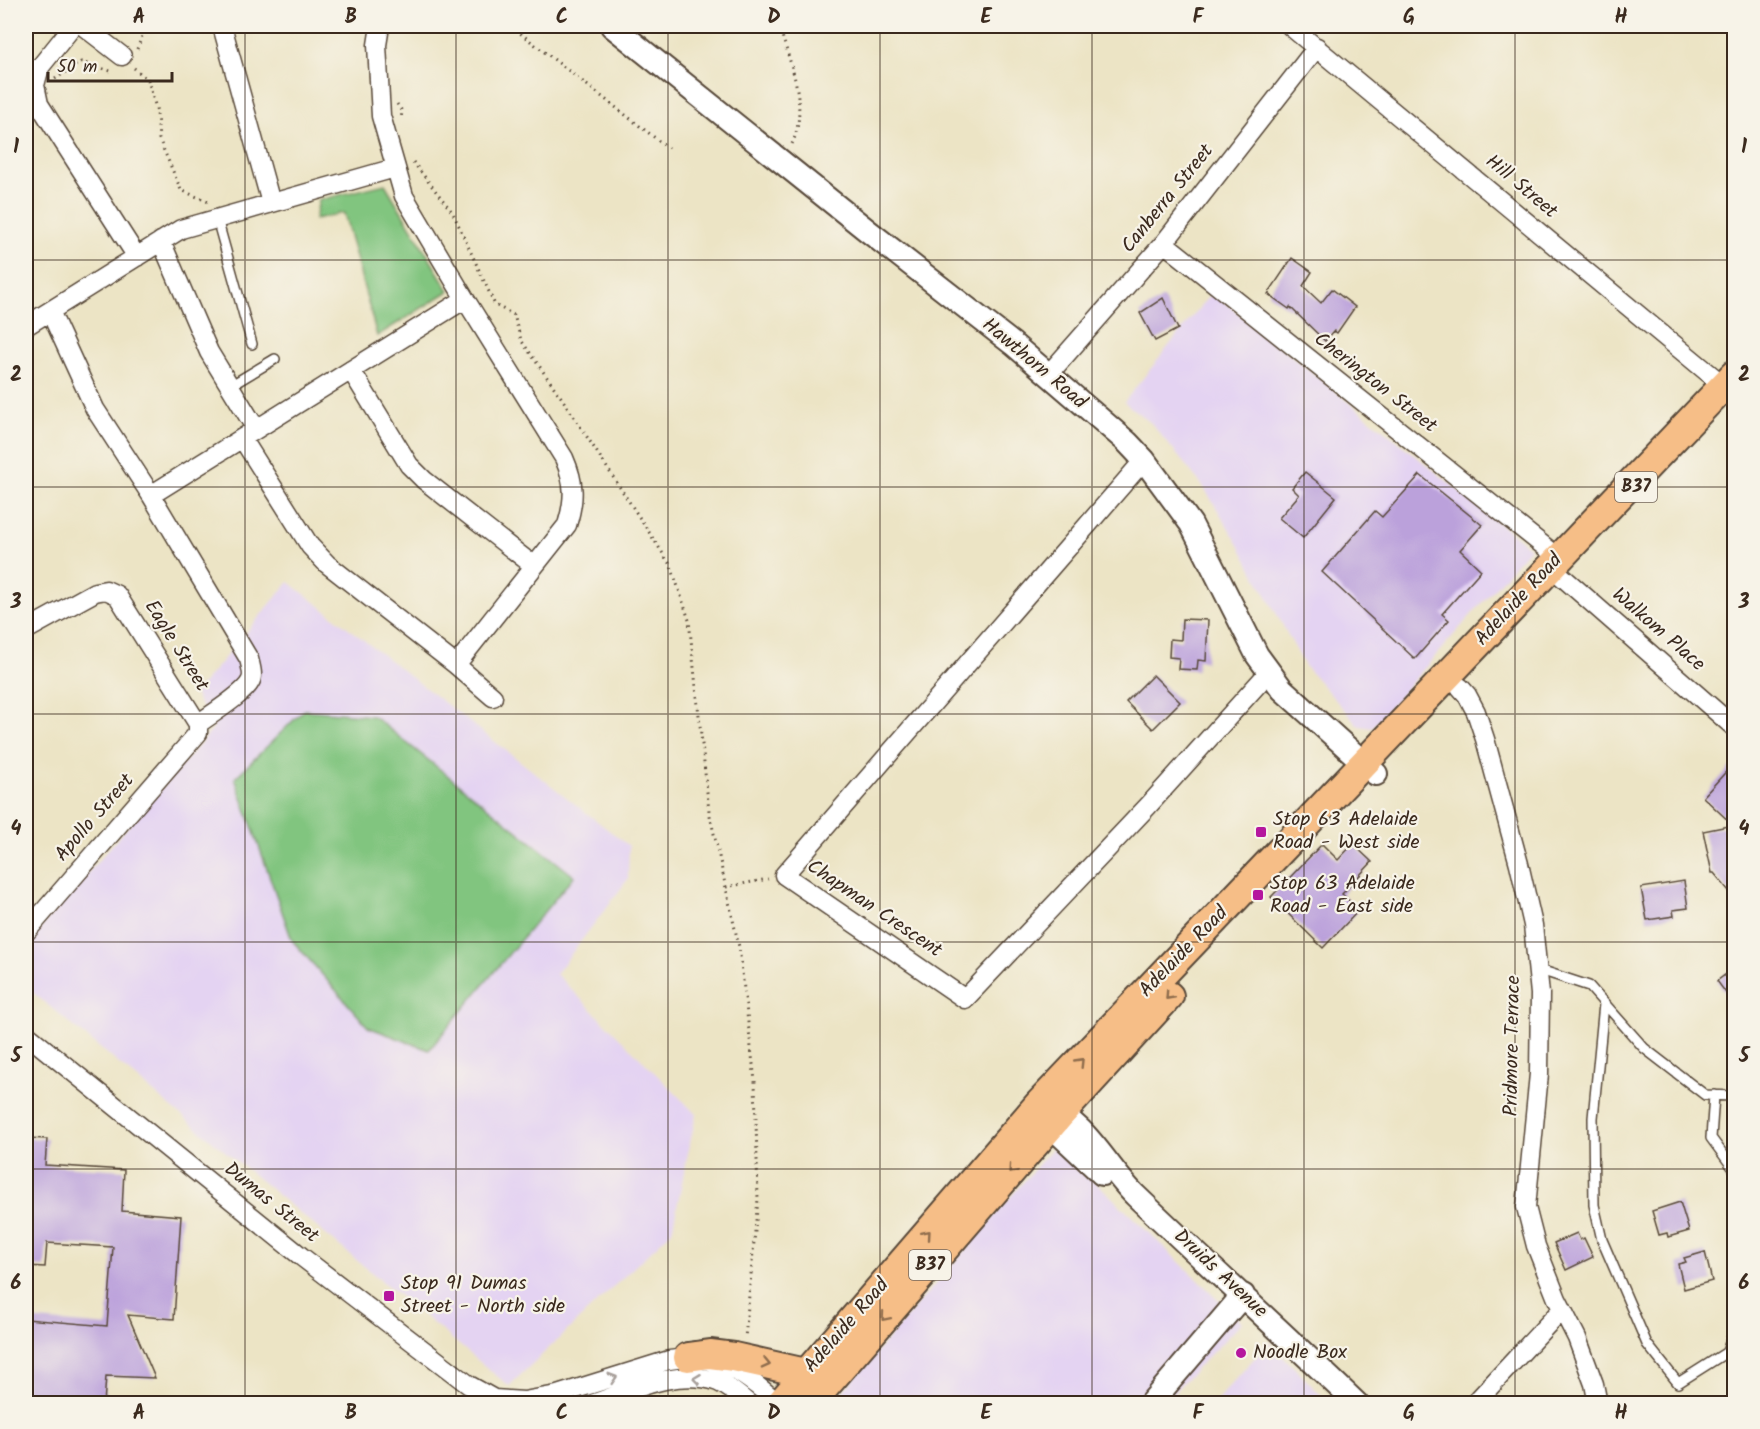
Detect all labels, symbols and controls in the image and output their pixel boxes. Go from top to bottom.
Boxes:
text: A [133,2,145,34]
text: B [345,2,357,34]
text: C [556,2,568,34]
text: D [767,2,781,34]
text: E [980,2,992,34]
text: F [1193,2,1205,34]
text: G [1403,2,1415,34]
text: H [1614,2,1628,34]
scale bar [48,45,172,83]
text: 50 m [57,53,97,82]
text: 1 [13,132,19,164]
text: 1 [1741,132,1747,164]
street label: Canberra Street [1114,137,1222,261]
street label: Hill Street [1478,147,1565,227]
street label: Hawthorn Road [974,310,1095,418]
street label: Cherington Street [1306,324,1444,442]
text: 2 [10,360,22,392]
text: 2 [1738,360,1750,392]
road number: B37 [1615,472,1657,502]
street label: Adelaide Road [1467,545,1571,654]
street label: Walkom Place [1604,580,1712,680]
text: 3 [10,587,22,619]
text: 3 [1738,587,1750,619]
street label: Eagle Street [135,594,217,698]
street label: Apollo Street [47,766,143,869]
place label: Stop 63 Adelaide Road - West side [1273,804,1420,859]
text: 4 [11,814,22,846]
text: 4 [1739,814,1750,846]
marker: Stop 63 Adelaide Road - West side [1254,825,1268,839]
street label: Chapman Crescent [800,852,949,967]
place label: Stop 63 Adelaide Road - East side [1270,868,1415,923]
marker: Stop 63 Adelaide Road - East side [1251,888,1265,902]
street label: Adelaide Road [1132,898,1237,1005]
street label: Pridmore Terrace [1496,975,1530,1117]
one-way arrow [1165,989,1176,1000]
text: 5 [10,1041,23,1073]
text: 5 [1738,1041,1751,1073]
one-way arrow [1073,1058,1084,1069]
street label: Dumas Street [216,1154,326,1252]
one-way arrow [1009,1163,1020,1174]
street label: Druids Avenue [1165,1222,1275,1326]
one-way arrow [920,1230,931,1241]
road number: B37 [909,1250,951,1280]
text: 6 [11,1268,22,1300]
place label: Stop 91 Dumas Street - North side [401,1268,565,1323]
text: 6 [1739,1268,1750,1300]
street label: Adelaide Road [796,1270,898,1381]
marker: Stop 91 Dumas Street - North side [382,1289,396,1303]
one-way arrow [881,1310,892,1321]
place label: Noodle Box [1253,1337,1347,1369]
marker: Noodle Box [1234,1346,1248,1360]
one-way arrow [761,1356,771,1369]
one-way arrow [607,1373,618,1386]
one-way arrow [693,1373,702,1385]
text: A [133,1398,145,1429]
text: B [345,1398,357,1429]
text: C [556,1398,568,1429]
text: D [767,1398,781,1429]
text: E [980,1398,992,1429]
text: F [1193,1398,1205,1429]
text: G [1403,1398,1415,1429]
text: H [1614,1398,1628,1429]

